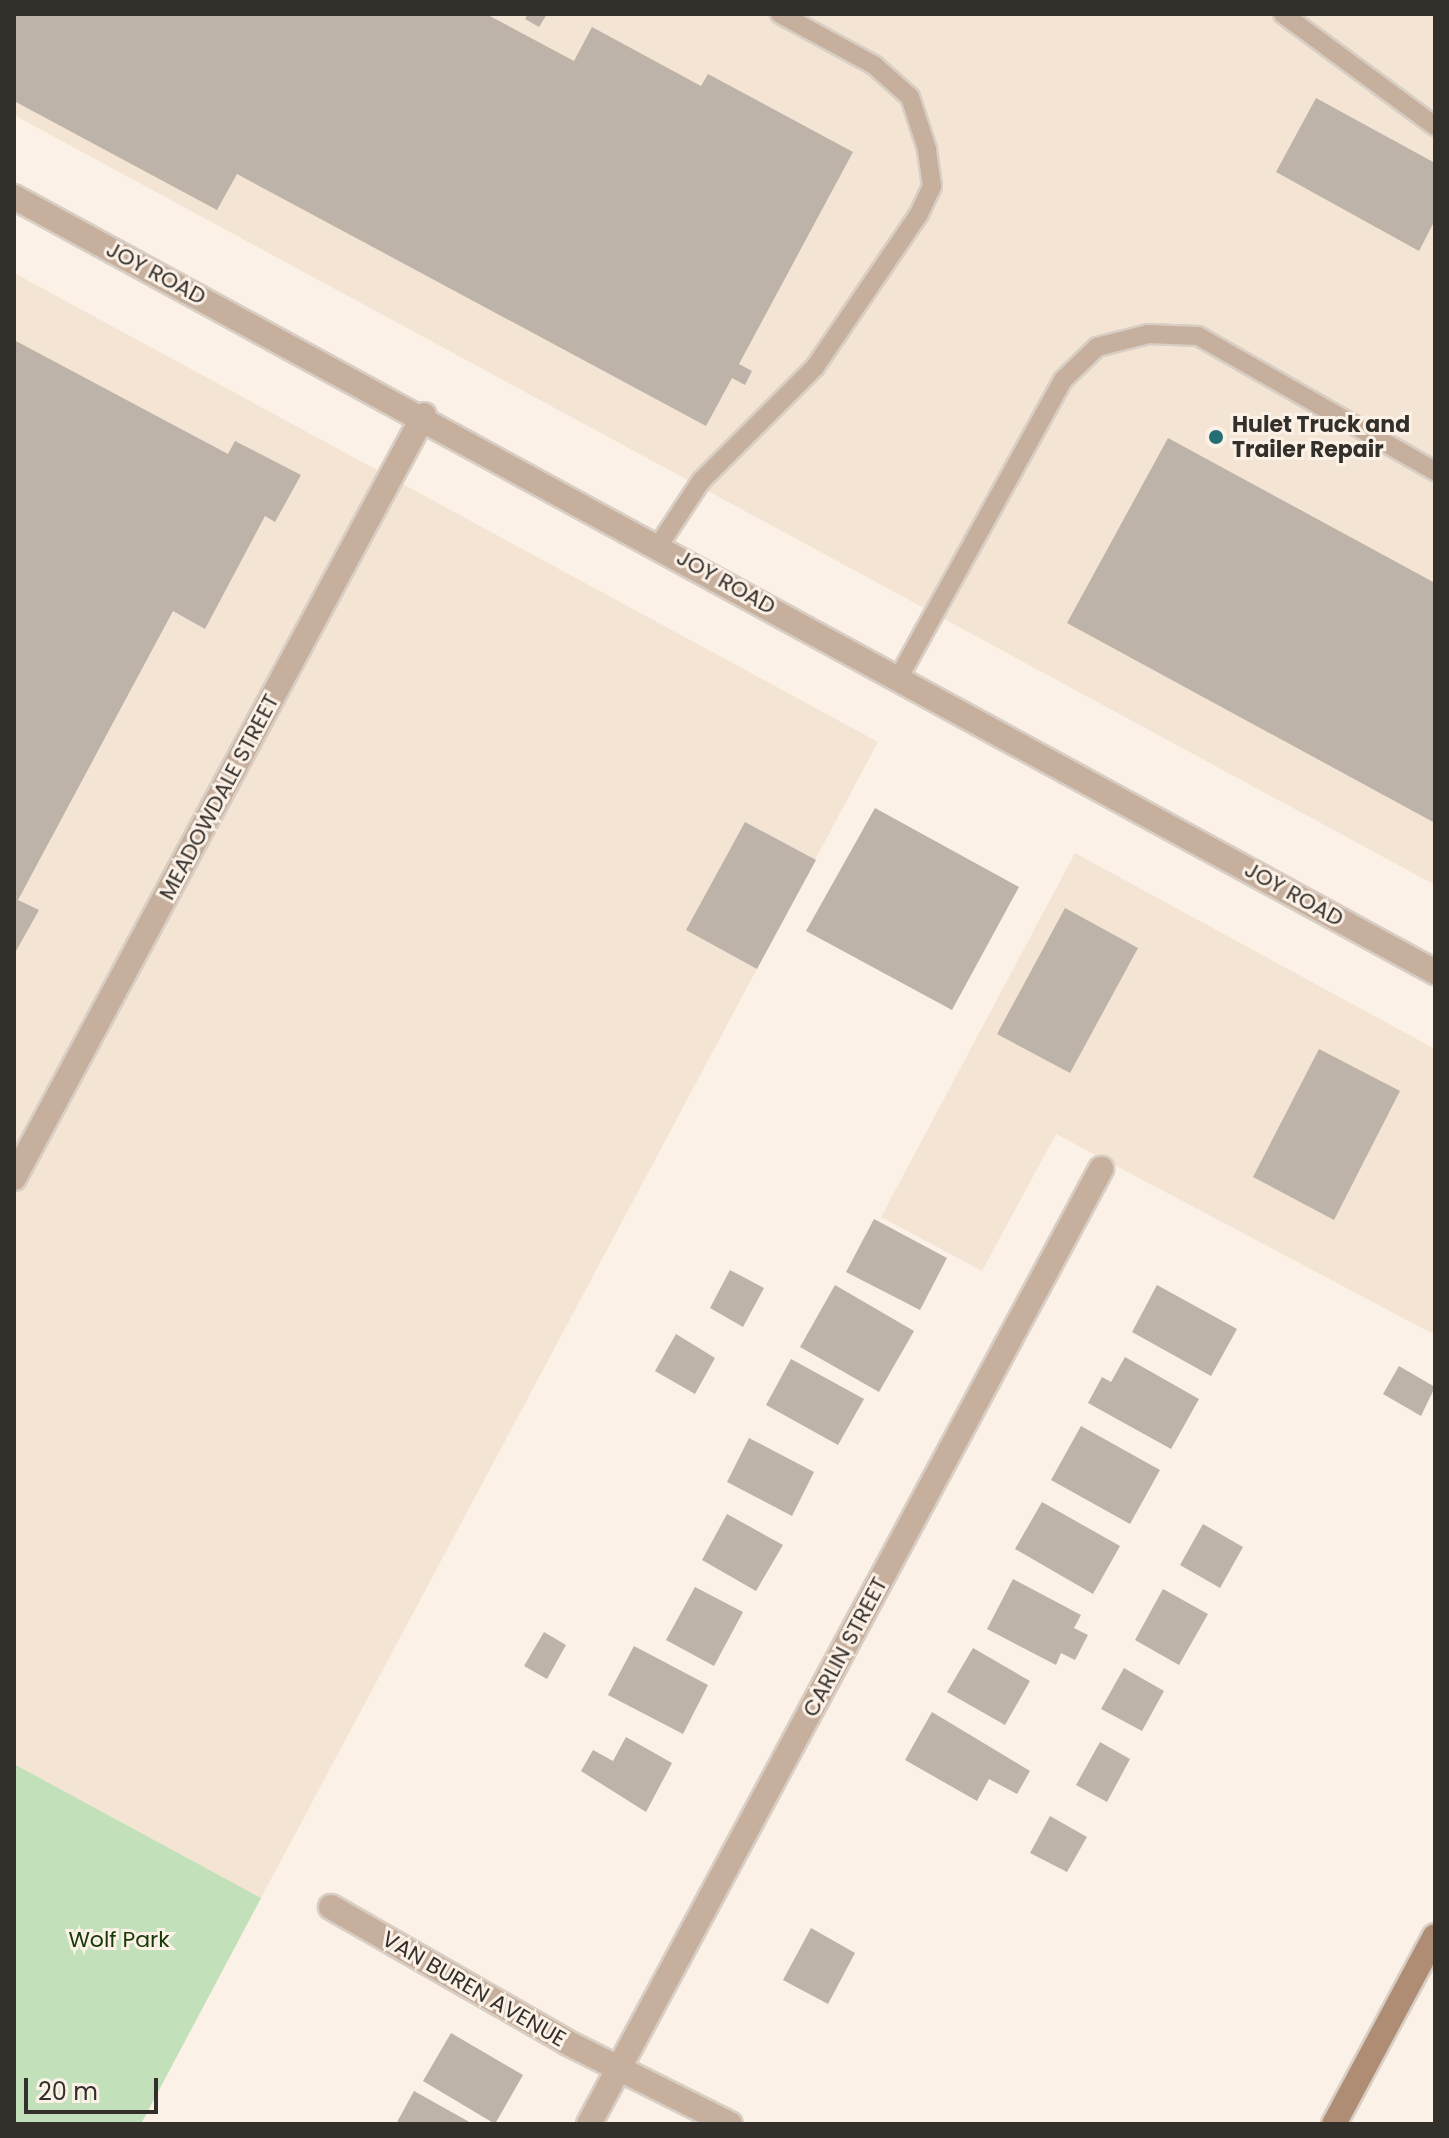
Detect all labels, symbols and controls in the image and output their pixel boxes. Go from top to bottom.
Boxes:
street label: JOY ROAD [102,236,210,310]
place label: Hulet Truck and Trailer Repair [1232,411,1410,462]
marker: Hulet Truck and Trailer Repair [1207,428,1225,446]
street label: JOY ROAD [672,544,780,620]
street label: MEADOWDALE STREET [154,690,284,904]
street label: JOY ROAD [1240,856,1348,932]
street label: CARLIN STREET [797,1573,893,1721]
street label: VAN BUREN AVENUE [377,1926,571,2052]
park label: Wolf Park [68,1927,170,1953]
scale bar [28,2062,162,2112]
text: 20 m [38,2075,98,2108]

